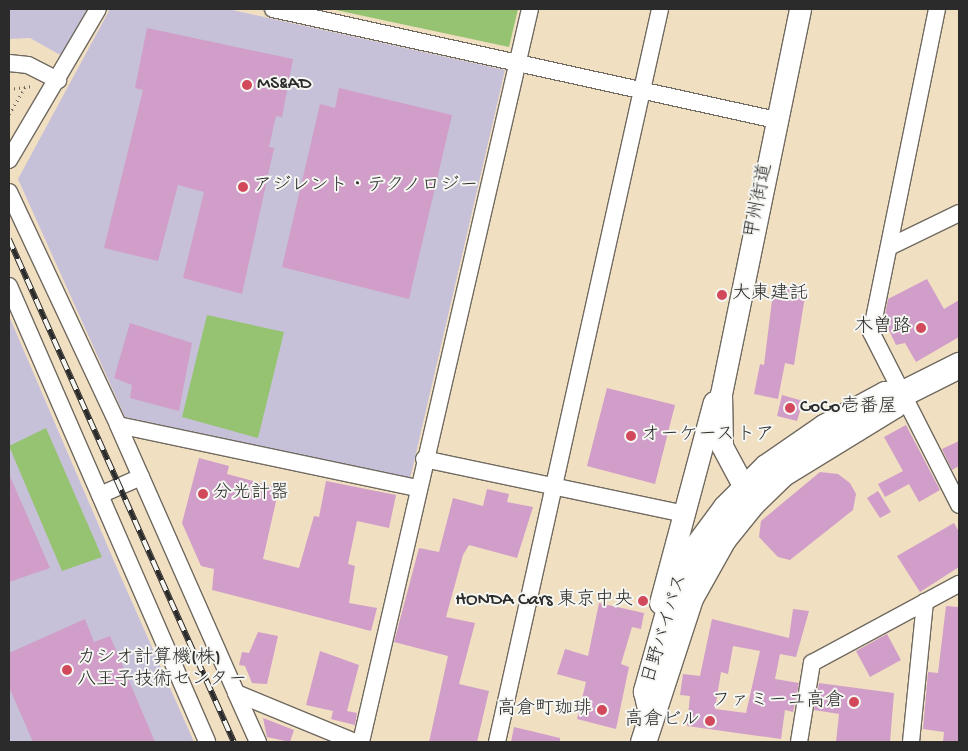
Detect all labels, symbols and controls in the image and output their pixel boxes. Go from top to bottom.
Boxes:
place label: MS&AD [257,74,311,96]
marker: MS&AD [241,79,253,91]
street label: 甲州街道 [742,162,778,240]
place label: アジレント・テクノロジー [253,176,481,198]
marker: アジレント・テクノロジー [237,181,249,193]
place label: 大東建託 [732,284,808,306]
marker: 大東建託 [716,289,728,301]
place label: 木曽路 [854,317,911,339]
marker: 木曽路 [915,322,927,334]
place label: CoCo壱番屋 [800,397,897,419]
marker: CoCo壱番屋 [784,402,796,414]
place label: オーケーストア [641,425,774,447]
marker: オーケーストア [625,430,637,442]
place label: 分光計器 [213,483,289,505]
marker: 分光計器 [197,488,209,500]
street label: 日野バイパス [638,571,694,687]
place label: HONDA Cars 東京中央 [455,590,633,612]
marker: HONDA Cars 東京中央 [637,595,649,607]
place label: カシオ計算機(株) 八王子技術センター [77,648,248,692]
marker: カシオ計算機(株) 八王子技術センター [61,664,73,676]
place label: ファミーユ高倉 [711,691,844,713]
marker: ファミーユ高倉 [848,696,860,708]
place label: 高倉町珈琲 [497,699,592,721]
marker: 高倉町珈琲 [596,704,608,716]
place label: 高倉ビル [624,710,700,732]
marker: 高倉ビル [704,715,716,727]

